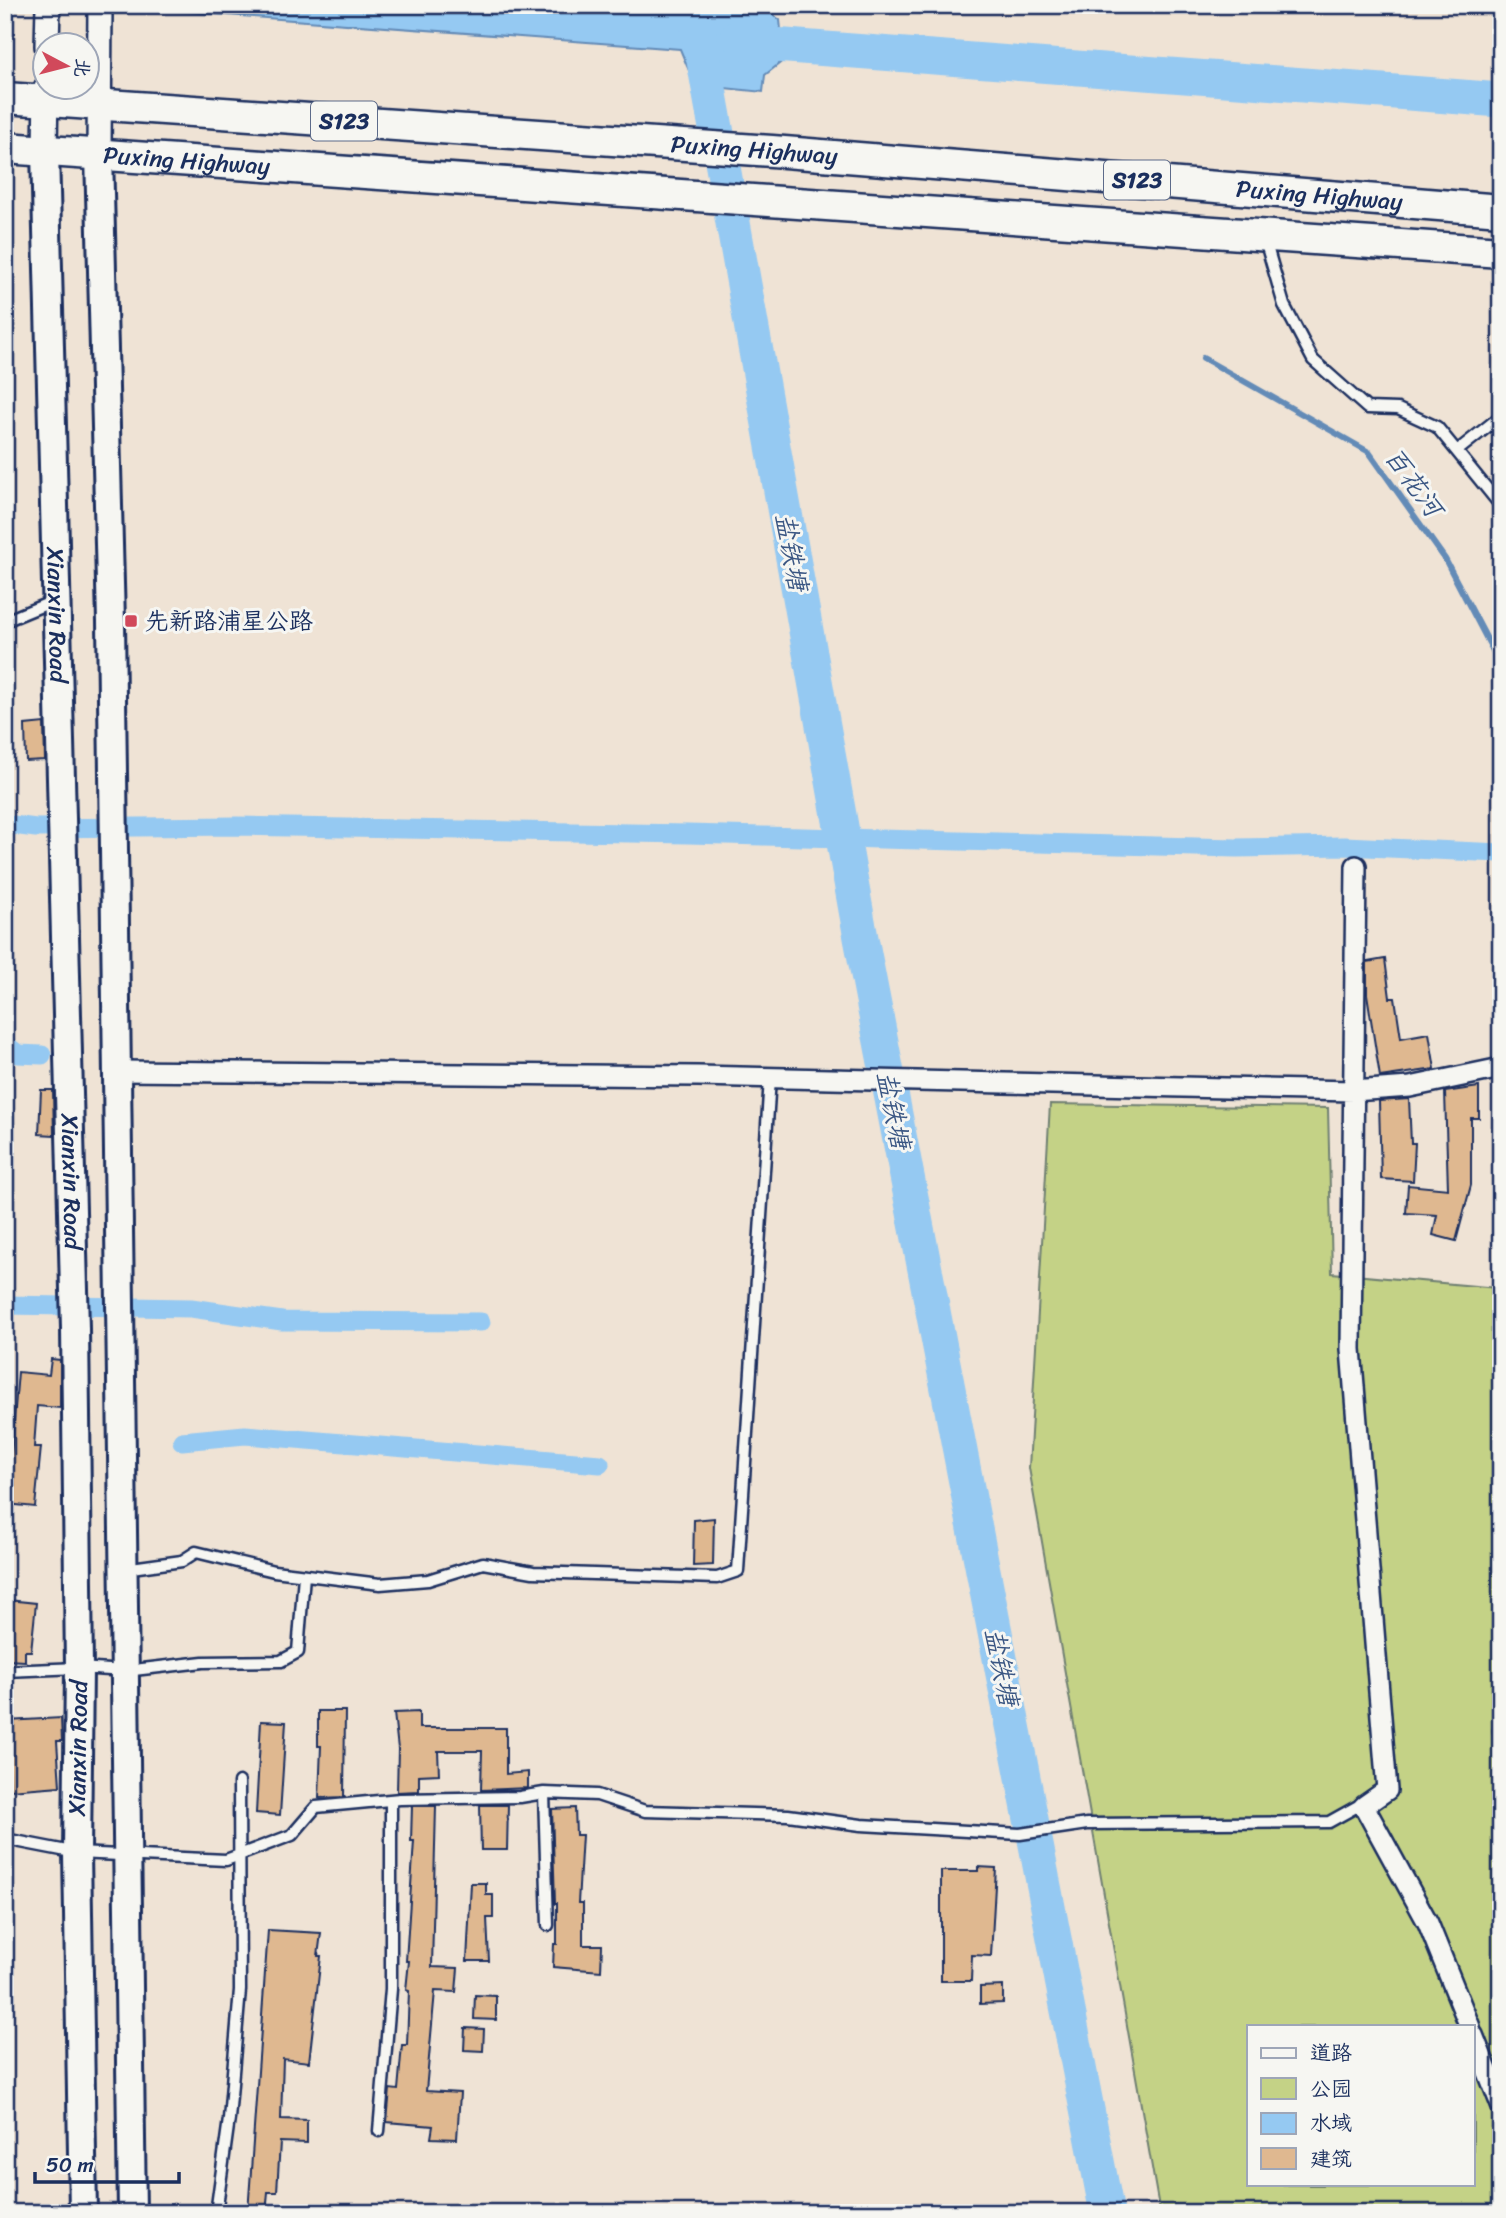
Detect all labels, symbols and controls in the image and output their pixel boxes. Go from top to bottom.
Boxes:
north arrow [32,32,102,102]
text: 北 [65,57,100,79]
road number: S123 [311,102,377,140]
street label: Puxing Highway [669,123,840,177]
street label: Puxing Highway [102,134,272,187]
road number: S123 [1104,160,1170,200]
street label: Puxing Highway [1234,168,1405,223]
water label: 百花河 [1372,437,1458,530]
water label: 盐铁塘 [763,510,822,597]
street label: Xianxin Road [34,545,80,686]
place label: 先新路浦星公路 [145,600,313,642]
marker: 先新路浦星公路 [123,613,139,629]
water label: 盐铁塘 [864,1067,925,1156]
street label: Xianxin Road [49,1112,94,1252]
water label: 盐铁塘 [972,1624,1033,1713]
street label: Xianxin Road [56,1677,100,1817]
legend [1247,2025,1474,2186]
text: 道路 [1310,2034,1352,2072]
text: 公园 [1310,2070,1352,2108]
text: 水域 [1310,2104,1352,2142]
text: 建筑 [1310,2140,1352,2178]
scale bar [35,2141,178,2185]
text: 50 m [46,2146,94,2184]

